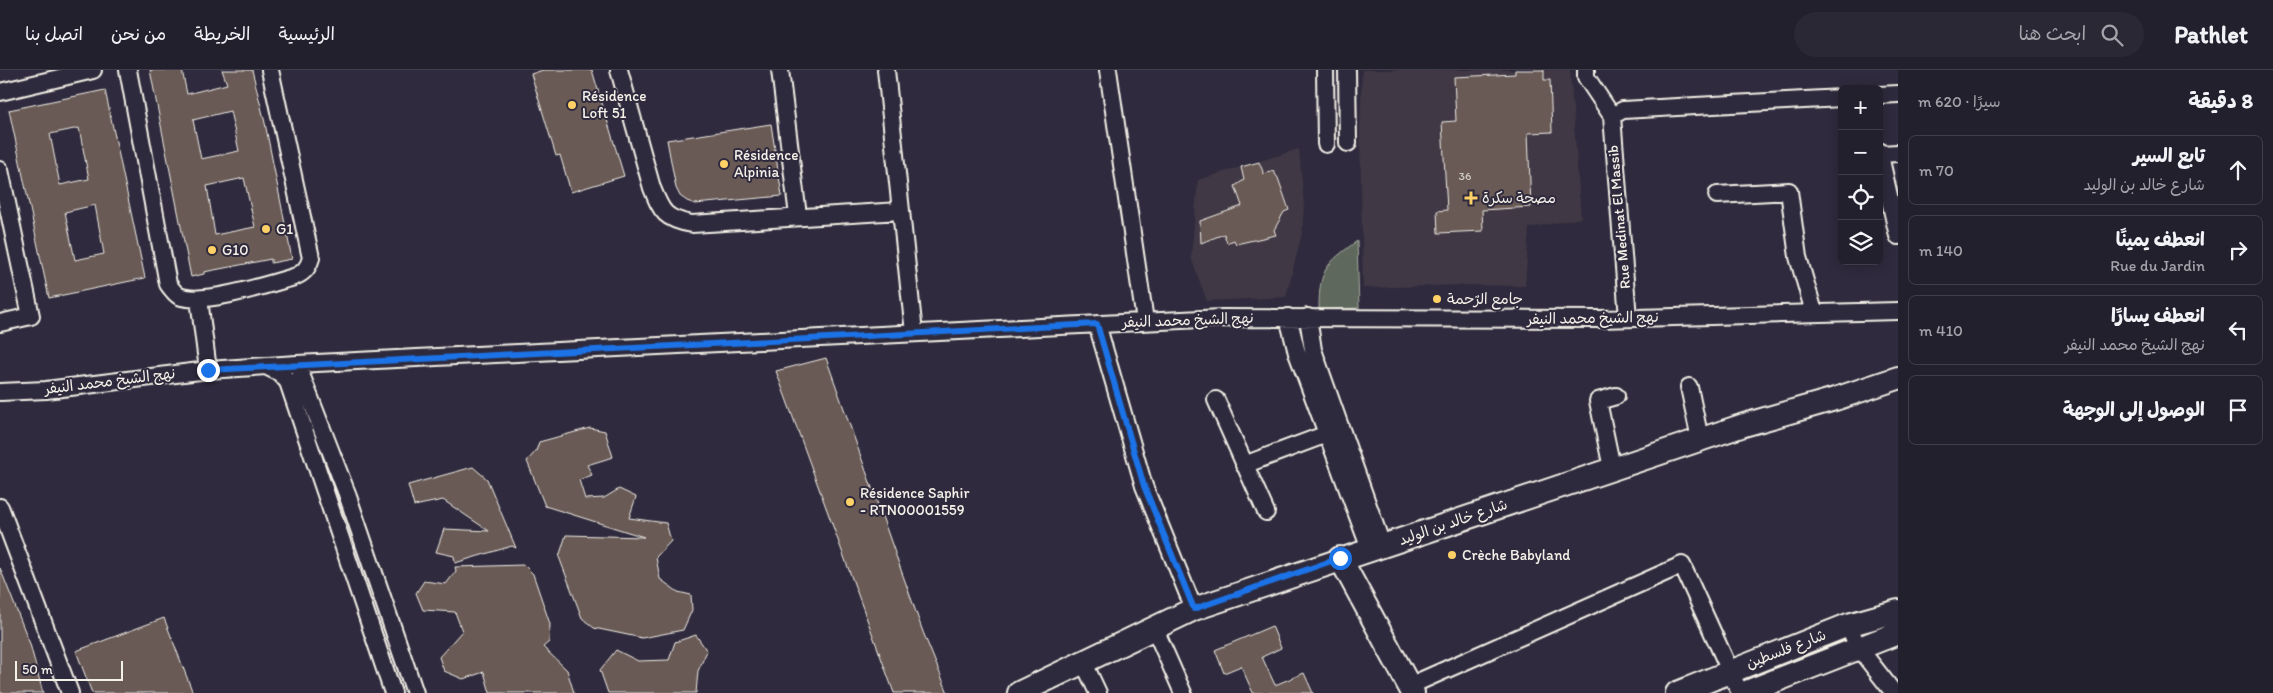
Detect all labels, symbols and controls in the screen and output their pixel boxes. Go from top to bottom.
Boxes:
search box [1794,12,2144,57]
text: Pathlet [2174,20,2248,49]
icon: search [2098,21,2126,49]
text: ابحث هنا [2018,22,2086,45]
text: اتصل بنا [25,23,83,45]
text: من نحن [111,23,166,45]
text: الخريطة [194,23,251,45]
text: الرئيسية [279,23,335,45]
map controls [1838,85,1883,265]
button: + [1838,85,1883,130]
place label: Résidence Loft 51 [582,87,647,122]
text: 8 دقيقة [2188,88,2253,113]
text: سيرًا · 620 m [1918,92,2001,111]
marker: Résidence Loft 51 [566,99,578,111]
button: − [1838,130,1883,175]
street label: Rue Medinat El Massib [1604,144,1634,290]
text: تابع السير [2133,144,2205,167]
place label: Résidence Alpinia [734,146,799,181]
icon: ahead [2224,156,2252,184]
marker: Résidence Alpinia [718,158,730,170]
text: 70 m [1919,161,1954,180]
house number: 36 [1459,169,1471,183]
button: locate [1838,175,1883,220]
text: شارع خالد بن الوليد [2083,175,2205,194]
place label: مصحة سكرة [1482,189,1556,207]
marker: مصحة سكرة [1464,191,1478,205]
place label: G1 [276,220,293,238]
button: layers [1838,220,1883,265]
marker: G1 [260,223,272,235]
text: انعطف يمينًا [2116,228,2205,251]
icon: right [2224,236,2252,264]
place label: G10 [222,241,249,259]
text: 140 m [1919,241,1963,260]
marker: G10 [206,244,218,256]
text: Rue du Jardin [2110,256,2205,275]
place label: جامع الرٌحمة [1447,290,1523,310]
marker: جامع الرٌحمة [1431,293,1443,305]
text: انعطف يسارًا [2111,304,2205,327]
street label: نهج الشيخ محمد النيفر [1525,308,1659,329]
street label: نهج الشيخ محمد النيفر [1120,309,1254,332]
icon: left [2224,316,2252,344]
text: 410 m [1919,321,1963,340]
text: نهج الشيخ محمد النيفر [2065,335,2205,354]
route end [197,359,220,382]
street label: نهج الشيخ محمد النيفر [42,364,176,399]
icon: arrive [2224,396,2252,424]
text: الوصول إلى الوجهة [2063,398,2205,421]
place label: Résidence Saphir - RTN00001559 [860,484,969,519]
street label: شارع خالد بن الوليد [1396,495,1510,550]
marker: Résidence Saphir - RTN00001559 [844,496,856,508]
place label: Crèche Babyland [1462,546,1570,564]
route start [1329,547,1352,570]
marker: Crèche Babyland [1446,549,1458,561]
street label: شارع فلسطين [1744,626,1829,673]
scale bar [15,658,122,681]
text: 50 m [22,661,53,678]

